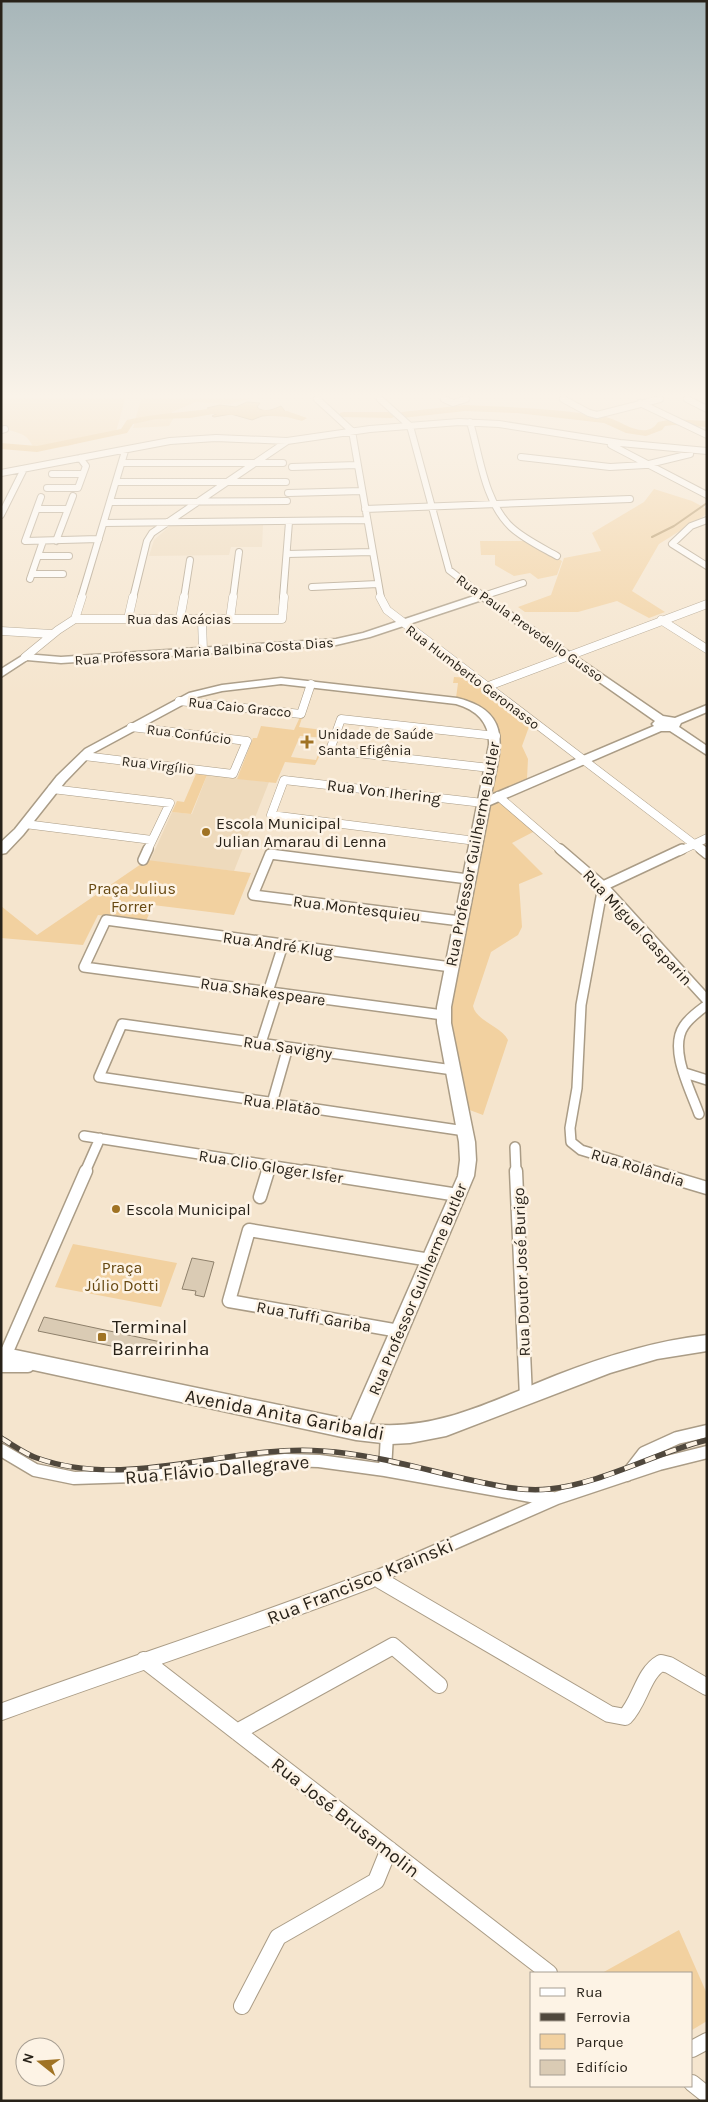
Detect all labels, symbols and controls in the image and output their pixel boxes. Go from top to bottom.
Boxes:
street label: Rua Paula Prevedello Gusso [453,571,606,686]
street label: Rua das Acácias [127,611,231,628]
street label: Rua Humberto Geronasso [402,621,543,733]
street label: Rua Professora Maria Balbina Costa Dias [74,634,334,669]
street label: Rua Caio Gracco [188,694,292,721]
street label: Rua Confúcio [146,721,232,748]
place label: Unidade de Saúde Santa Efigênia [318,726,434,759]
marker: Unidade de Saúde Santa Efigênia [300,735,314,749]
street label: Rua Professor Guilherme Butler [441,740,504,968]
street label: Rua Virgílio [121,753,195,778]
street label: Rua Von Ihering [326,775,442,808]
place label: Escola Municipal Julian Amarau di Lenna [216,814,387,851]
marker: Escola Municipal Julian Amarau di Lenna [200,826,212,838]
street label: Rua Miguel Gasparin [579,865,696,989]
park label: Praça Julius Forrer [88,879,176,916]
street label: Rua Montesquieu [292,891,422,926]
street label: Rua André Klug [222,927,334,962]
street label: Rua Shakespeare [199,973,327,1010]
street label: Rua Savigny [242,1032,334,1063]
street label: Rua Platão [242,1090,322,1119]
street label: Rua Rolândia [589,1144,687,1191]
street label: Rua Clio Gloger Isfer [197,1146,345,1187]
street label: Rua Professor Guilherme Butler [364,1180,471,1398]
street label: Rua Doutor José Burigo [509,1187,534,1357]
place label: Escola Municipal [126,1200,251,1219]
marker: Escola Municipal [110,1203,122,1215]
park label: Praça Júlio Dotti [85,1258,159,1295]
street label: Rua Tuffi Gariba [255,1297,373,1336]
place label: Terminal Barreirinha [112,1316,209,1360]
marker: Terminal Barreirinha [96,1331,108,1343]
street label: Avenida Anita Garibaldi [183,1385,386,1445]
street label: Rua Flávio Dallegrave [124,1451,310,1489]
street label: Rua Francisco Krainski [264,1534,457,1629]
street label: Rua José Brusamolin [267,1753,424,1882]
legend [530,1972,693,2087]
text: Rua [576,1983,603,2001]
text: Ferrovia [576,2008,630,2026]
text: Parque [576,2033,624,2051]
north arrow [15,2037,65,2087]
text: N [18,2051,38,2066]
text: Edifício [576,2058,628,2076]

